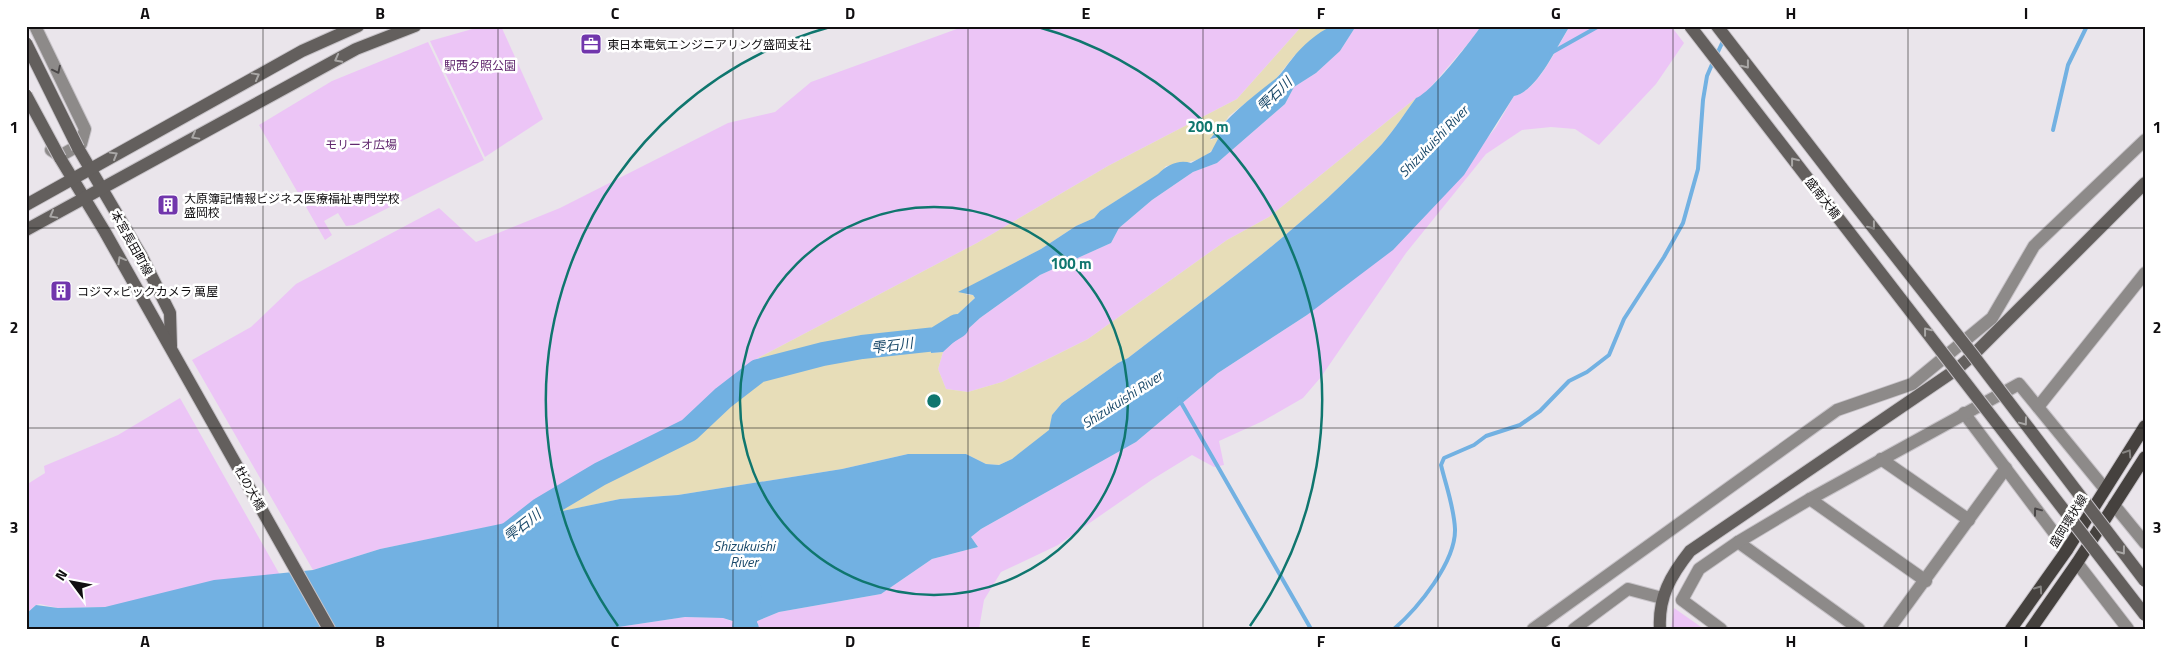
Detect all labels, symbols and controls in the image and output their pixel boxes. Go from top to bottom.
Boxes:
text: A [140,1,150,25]
text: B [375,1,385,25]
text: C [611,1,620,25]
text: D [845,1,855,25]
text: E [1082,1,1091,25]
text: F [1317,1,1326,25]
text: G [1551,1,1561,25]
text: H [1786,1,1796,25]
text: I [2024,1,2028,25]
office icon: 東日本電気エンジニアリング盛岡支社 [579,32,603,56]
place label: 東日本電気エンジニアリング盛岡支社 [607,35,811,54]
one-way arrow [334,52,343,62]
park label: 駅西夕照公園 [444,56,516,75]
one-way arrow [1740,59,1748,68]
one-way arrow [50,65,61,74]
water label: 雫石川 [1252,70,1298,116]
one-way arrow [251,72,260,82]
water label: Shizukuishi River [1393,99,1474,182]
text: 1 [10,115,18,139]
text: 200 m [1187,115,1229,138]
text: 1 [2153,115,2161,139]
one-way arrow [192,130,201,140]
park label: モリーオ広場 [325,135,397,154]
one-way arrow [109,152,118,162]
one-way arrow [1792,158,1800,167]
street label: 盛南大橋 [1801,173,1845,223]
place label: 大原簿記情報ビジネス医療福祉専門学校 盛岡校 [184,189,400,222]
building icon: 大原簿記情報ビジネス医療福祉専門学校 盛岡校 [156,193,180,217]
street label: 本宮長田町線 [106,207,158,279]
one-way arrow [49,209,58,219]
one-way arrow [1867,220,1875,229]
text: 100 m [1050,252,1092,275]
one-way arrow [117,256,127,265]
building icon: コジマ×ビックカメラ 萬屋 [49,279,73,303]
place label: コジマ×ビックカメラ 萬屋 [77,282,218,301]
text: 2 [10,315,18,339]
text: 2 [2153,315,2161,339]
one-way arrow [1924,328,1932,337]
water label: 雫石川 [870,332,916,358]
water label: Shizukuishi River [1077,364,1168,433]
centre of rings [925,392,943,410]
one-way arrow [2018,416,2027,426]
one-way arrow [2121,449,2131,458]
street label: 杜の大橋 [230,462,270,514]
street label: 盛岡環状線 [2044,491,2092,551]
water label: 雫石川 [499,503,547,546]
one-way arrow [2035,508,2043,517]
text: 3 [10,515,18,539]
text: 3 [2153,515,2161,539]
water label: Shizukuishi River [713,535,777,572]
one-way arrow [2117,545,2125,554]
north arrow [48,558,98,608]
text: N [49,565,72,585]
one-way arrow [2033,585,2042,595]
text: A [140,629,150,653]
text: B [375,629,385,653]
text: C [611,629,620,653]
text: D [845,629,855,653]
text: E [1082,629,1091,653]
text: F [1317,629,1326,653]
text: G [1551,629,1561,653]
text: H [1786,629,1796,653]
text: I [2024,629,2028,653]

